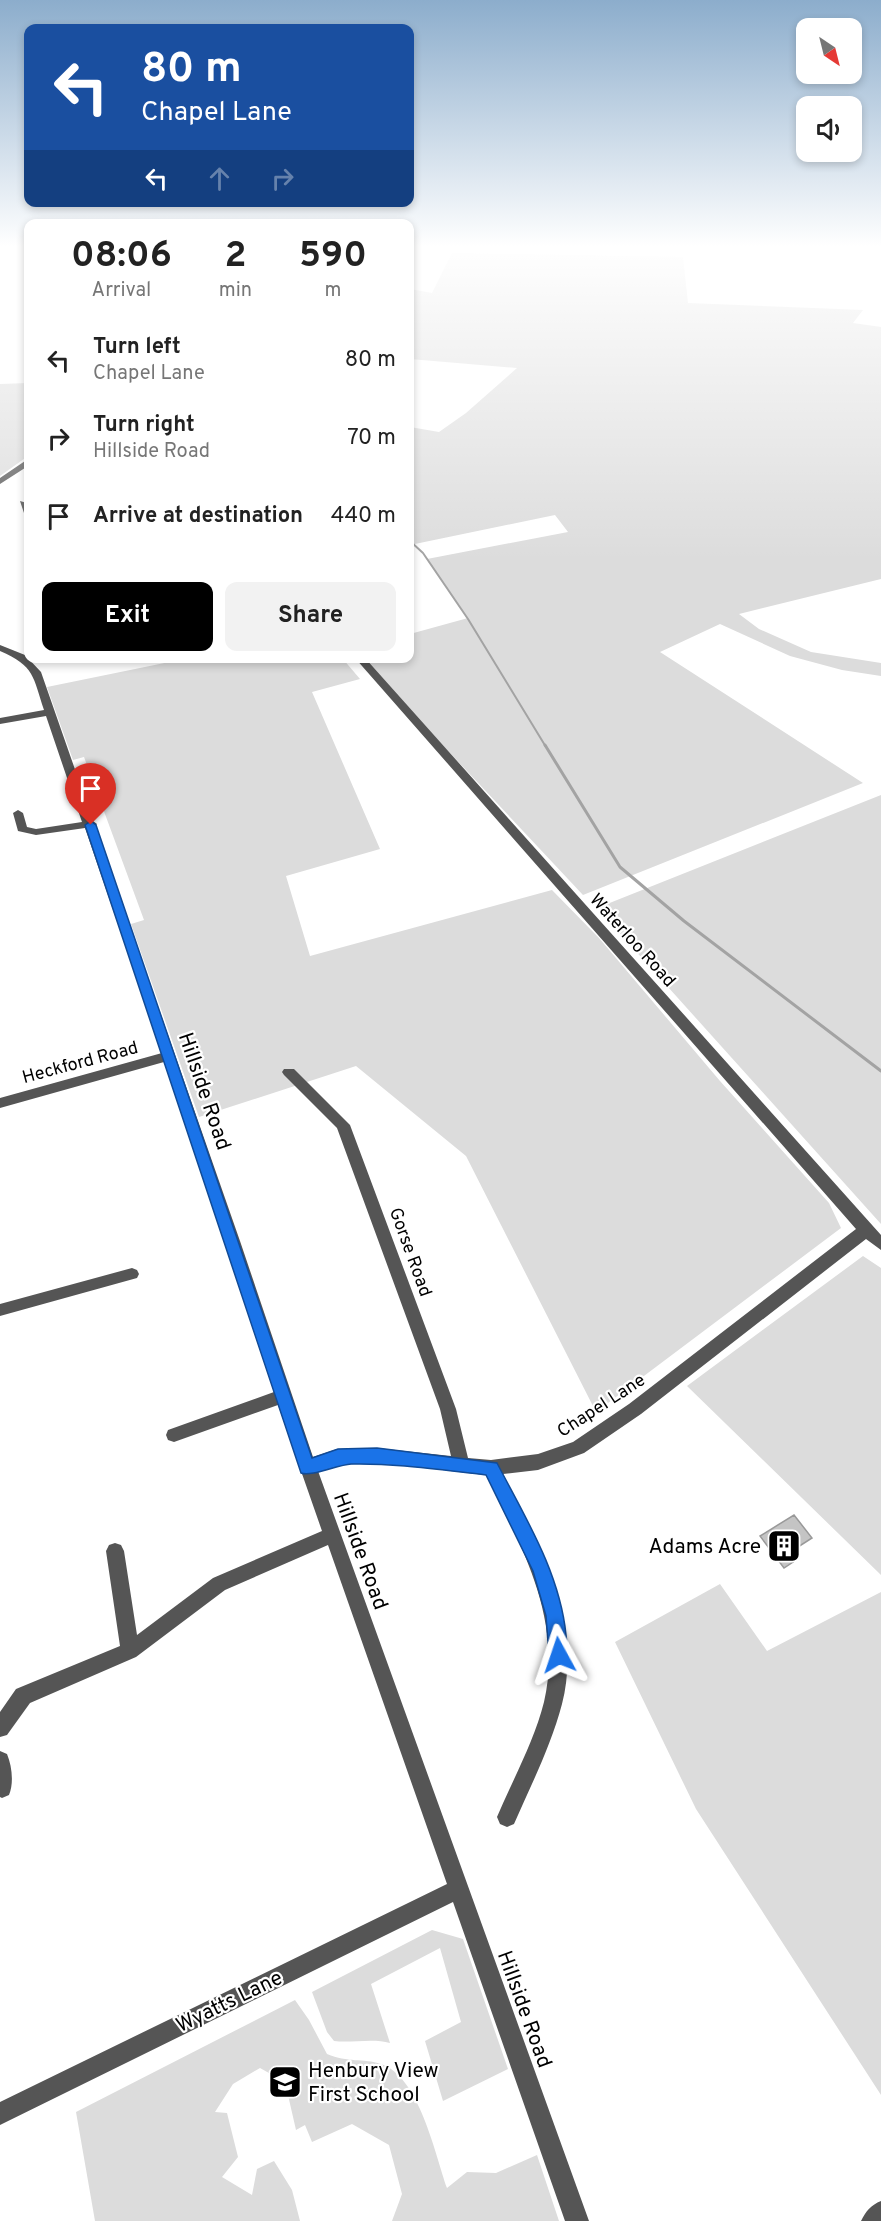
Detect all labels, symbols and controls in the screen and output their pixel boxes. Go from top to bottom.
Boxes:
north arrow [796,18,862,84]
map controls [796,18,862,162]
text: 80 m [141,44,242,97]
icon: left [42,48,120,126]
text: Chapel Lane [141,96,292,130]
button: sound [796,96,862,162]
icon: left [140,162,173,195]
icon: ahead [203,162,236,195]
icon: right [266,162,299,195]
text: 08:06 [71,234,172,280]
text: 2 [224,234,246,280]
text: 590 [299,234,367,280]
text: Arrival [92,278,151,304]
text: min [219,278,252,304]
text: m [325,278,342,304]
text: Turn left [93,334,181,361]
icon: left [42,344,75,377]
text: 80 m [345,347,396,374]
text: Chapel Lane [93,361,205,387]
text: Turn right [93,412,195,439]
icon: right [42,422,75,455]
text: 70 m [347,425,396,452]
text: Hillside Road [93,439,210,465]
icon: arrive [42,500,75,533]
text: Arrive at destination [93,503,303,530]
text: 440 m [331,503,396,530]
button: Exit [42,582,213,651]
button: Share [225,582,396,651]
pin [65,763,116,825]
icon: arrive [74,772,107,805]
street label: Waterloo Road [584,889,680,993]
street label: Hillside Road [171,1029,236,1154]
street label: Heckford Road [20,1037,141,1090]
street label: Gorse Road [383,1205,436,1300]
street label: Chapel Lane [553,1369,650,1443]
street label: Hillside Road [326,1489,393,1614]
building icon: Adams Acre [766,1528,802,1564]
place label: Adams Acre [649,1534,761,1561]
position arrow [527,1623,591,1687]
street label: Hillside Road [490,1947,557,2072]
street label: Wyatts Lane [172,1965,287,2040]
place label: Henbury View First School [308,2058,439,2109]
school or university icon: Henbury View First School [267,2064,303,2100]

